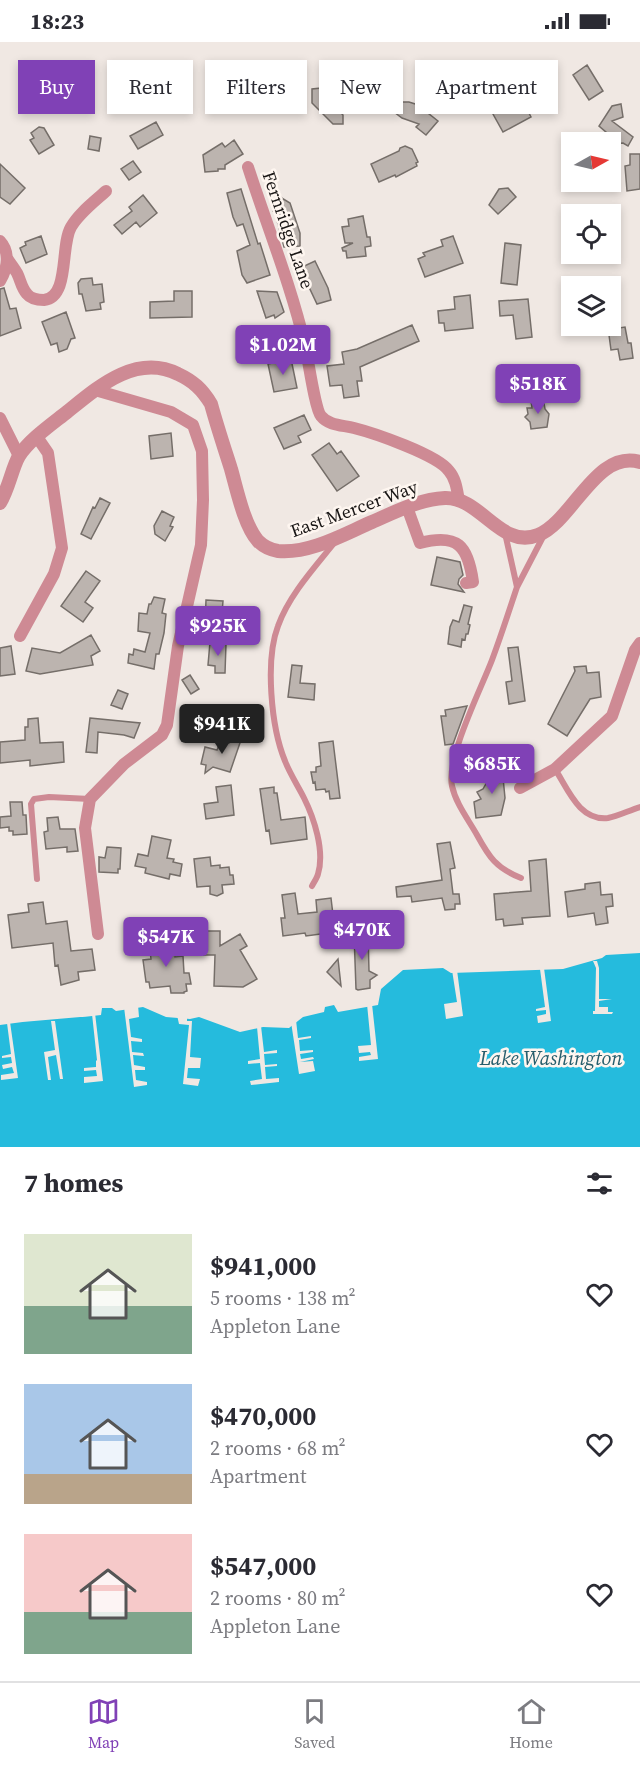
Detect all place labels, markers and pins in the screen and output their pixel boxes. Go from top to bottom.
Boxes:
pin: $1.02M [234,325,332,376]
pin: $518K [496,364,580,415]
pin: $925K [176,606,260,657]
pin: $941K [180,704,264,755]
pin: $685K [450,744,534,795]
pin: $470K [320,910,404,961]
pin: $547K [124,917,208,968]

